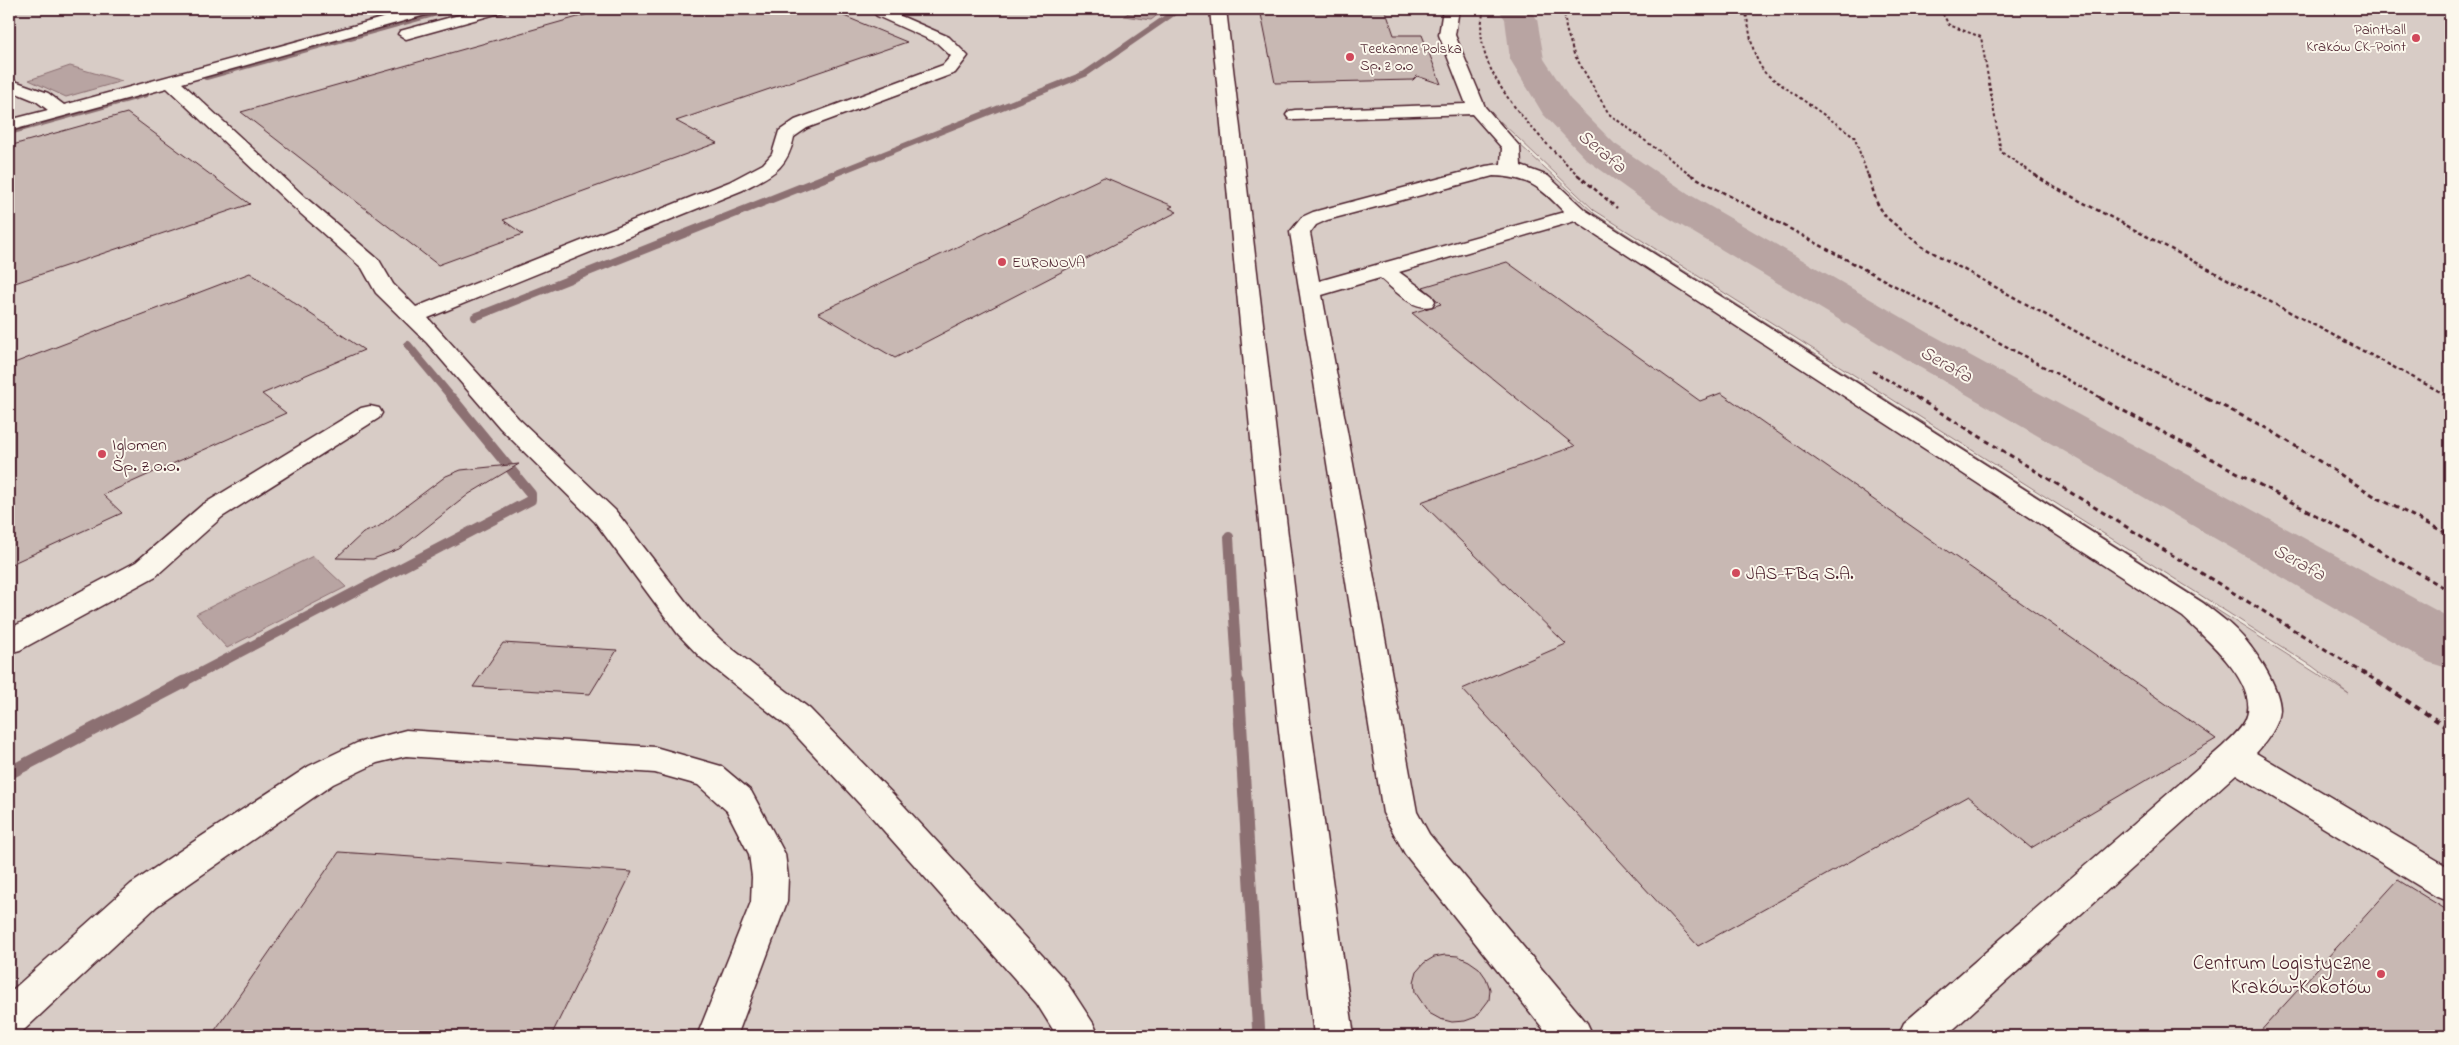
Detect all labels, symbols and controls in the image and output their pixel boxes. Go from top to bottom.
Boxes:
place label: Paintball Kraków CK-Point [2306,19,2406,58]
marker: Paintball Kraków CK-Point [2410,32,2422,44]
place label: Teekanne Polska Sp. z o.o [1360,38,1462,77]
marker: Teekanne Polska Sp. z o.o [1344,51,1356,63]
water label: Serafa [1571,124,1632,181]
place label: EURONOVA [1012,252,1085,274]
marker: EURONOVA [996,256,1008,268]
water label: Serafa [1915,340,1977,391]
place label: Iglomen Sp. z o.o. [112,433,180,480]
marker: Iglomen Sp. z o.o. [96,448,108,460]
water label: Serafa [2268,538,2330,589]
place label: JAS-FBG S.A. [1746,562,1854,588]
marker: JAS-FBG S.A. [1730,567,1742,579]
place label: Centrum Logistyczne Kraków–Kokotów [2193,949,2372,1003]
marker: Centrum Logistyczne Kraków–Kokotów [2375,968,2387,980]

